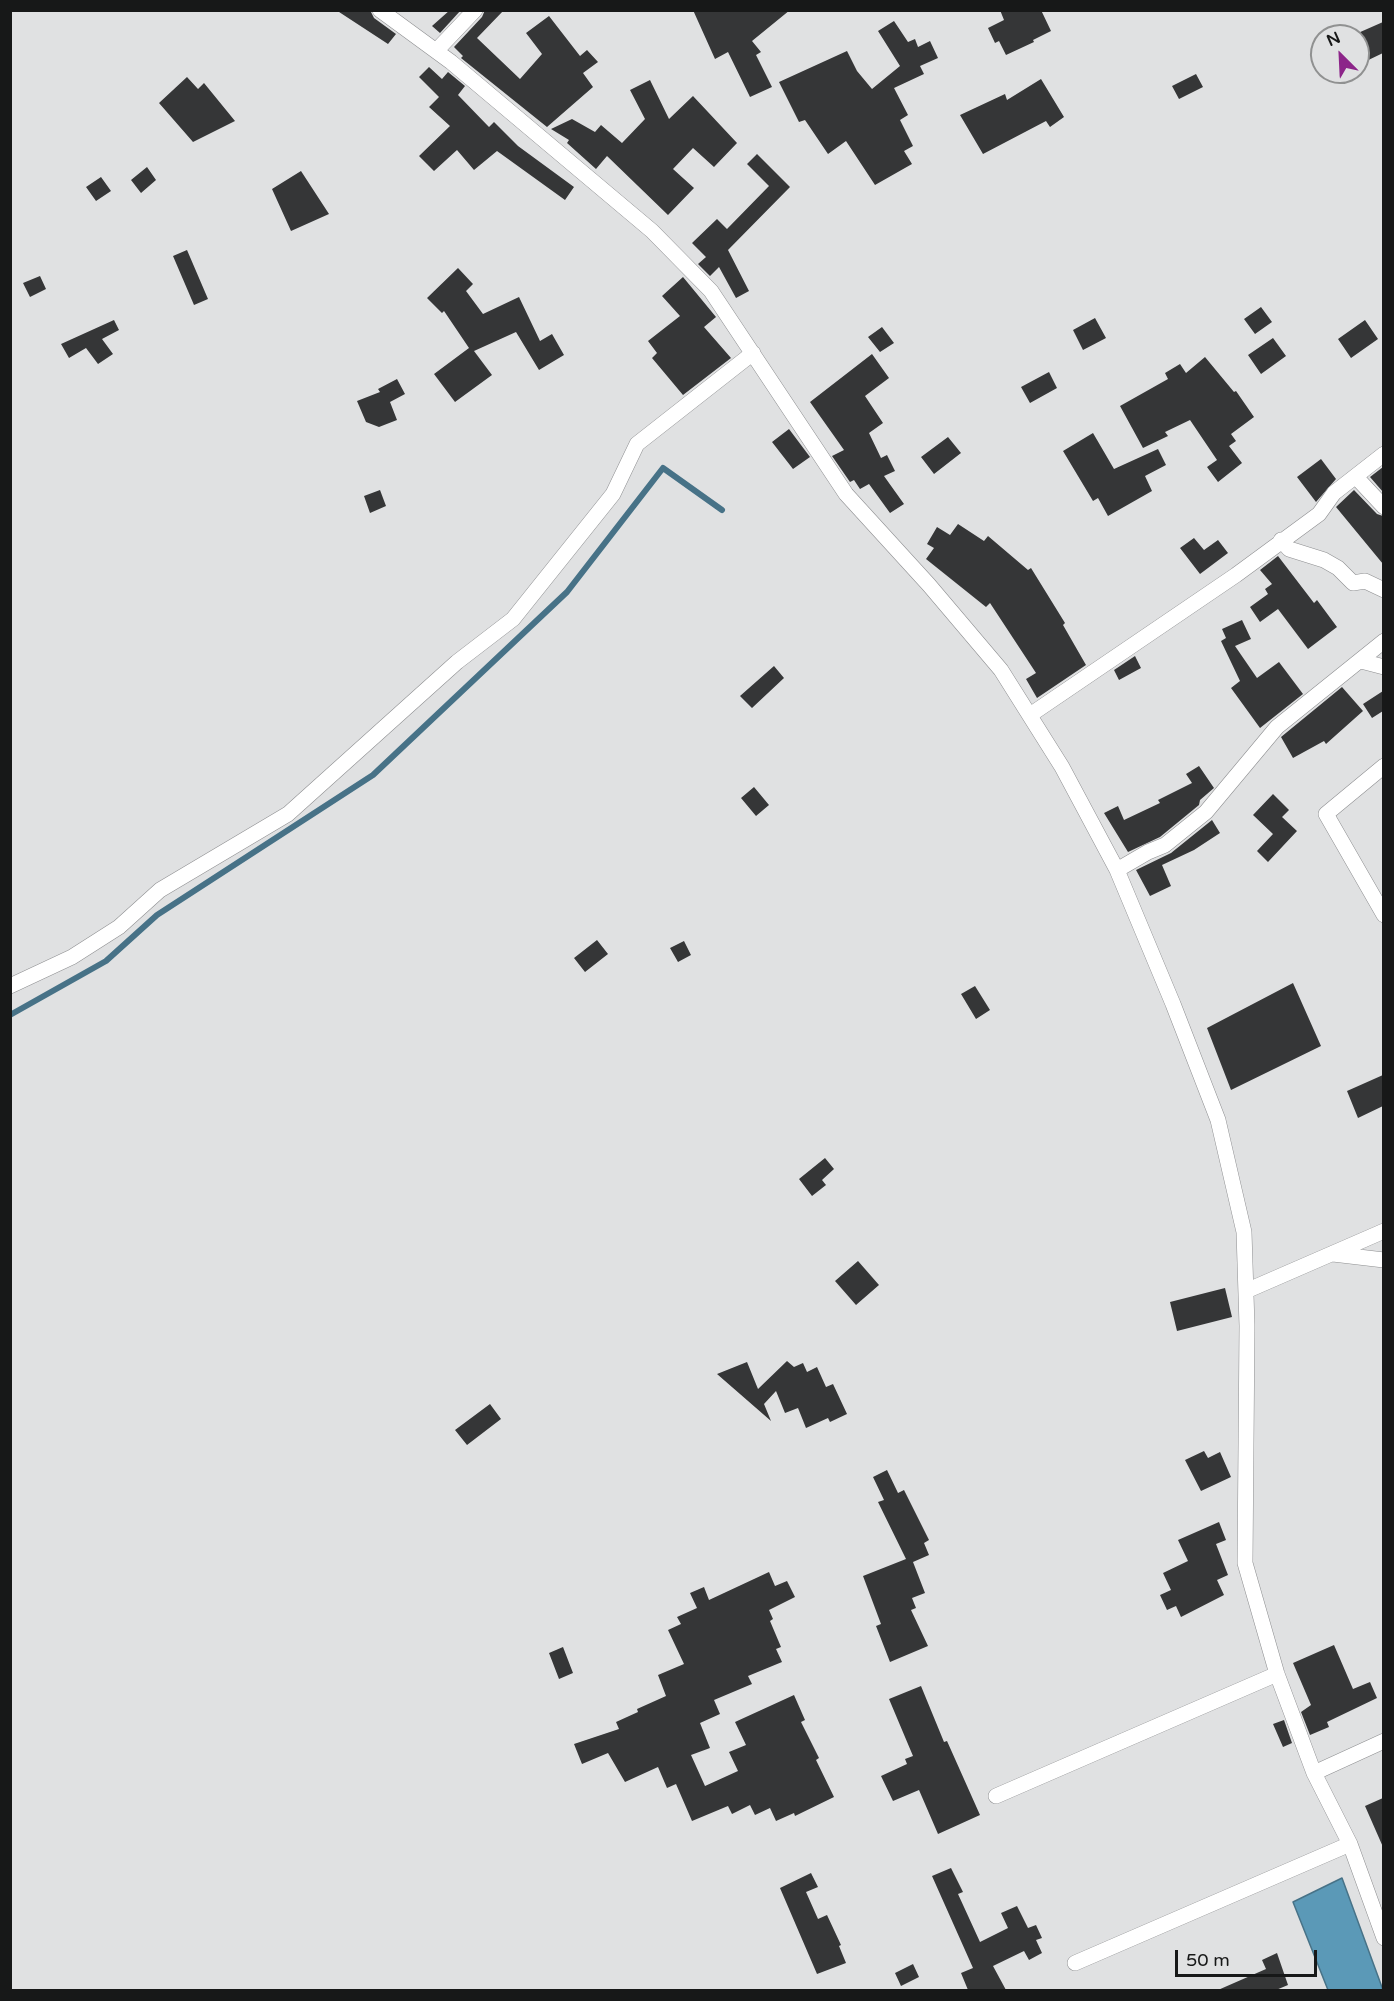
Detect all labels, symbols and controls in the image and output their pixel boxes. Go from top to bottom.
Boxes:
north arrow [1310,24,1370,84]
text: N [1324,28,1343,51]
scale bar [1178,1938,1320,1976]
text: 50 m [1186,1949,1230,1971]

